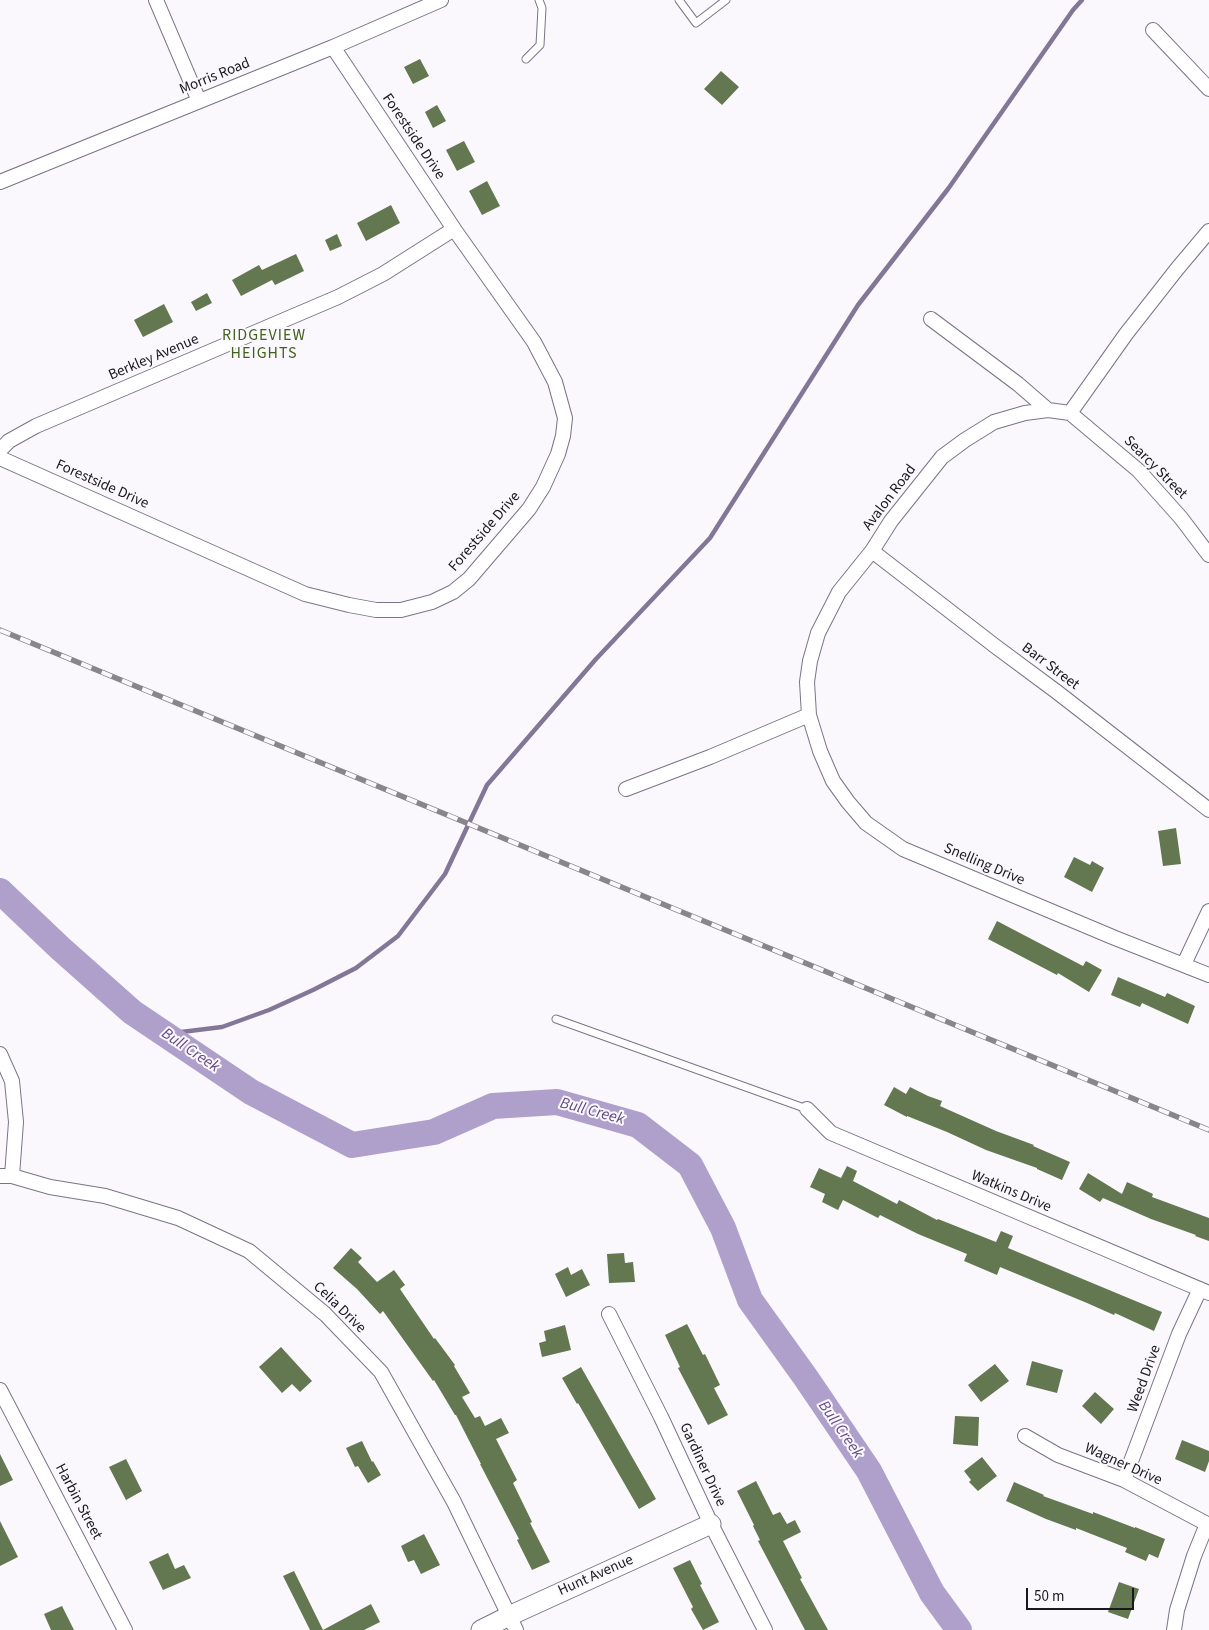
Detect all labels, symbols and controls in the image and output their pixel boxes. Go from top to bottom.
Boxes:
street label: Morris Road [177,55,253,99]
street label: Forestside Drive [378,91,448,183]
district label: RIDGEVIEW HEIGHTS [221,326,307,364]
street label: Berkley Avenue [106,331,202,385]
street label: Searcy Street [1120,433,1190,503]
street label: Forestside Drive [53,456,151,514]
street label: Avalon Road [859,462,921,534]
street label: Forestside Drive [445,488,525,576]
street label: Barr Street [1018,640,1082,694]
street label: Snelling Drive [941,840,1027,890]
water label: Bull Creek [157,1025,223,1077]
water label: Bull Creek [558,1094,626,1130]
street label: Watkins Drive [968,1167,1054,1217]
street label: Celia Drive [309,1278,369,1338]
street label: Weed Drive [1124,1343,1166,1415]
water label: Bull Creek [813,1398,867,1462]
street label: Gardiner Drive [675,1420,729,1510]
street label: Wagner Drive [1081,1440,1165,1490]
street label: Harbin Street [50,1461,106,1543]
street label: Hunt Avenue [556,1551,636,1601]
scale bar [1029,1578,1136,1610]
text: 50 m [1034,1586,1064,1607]

